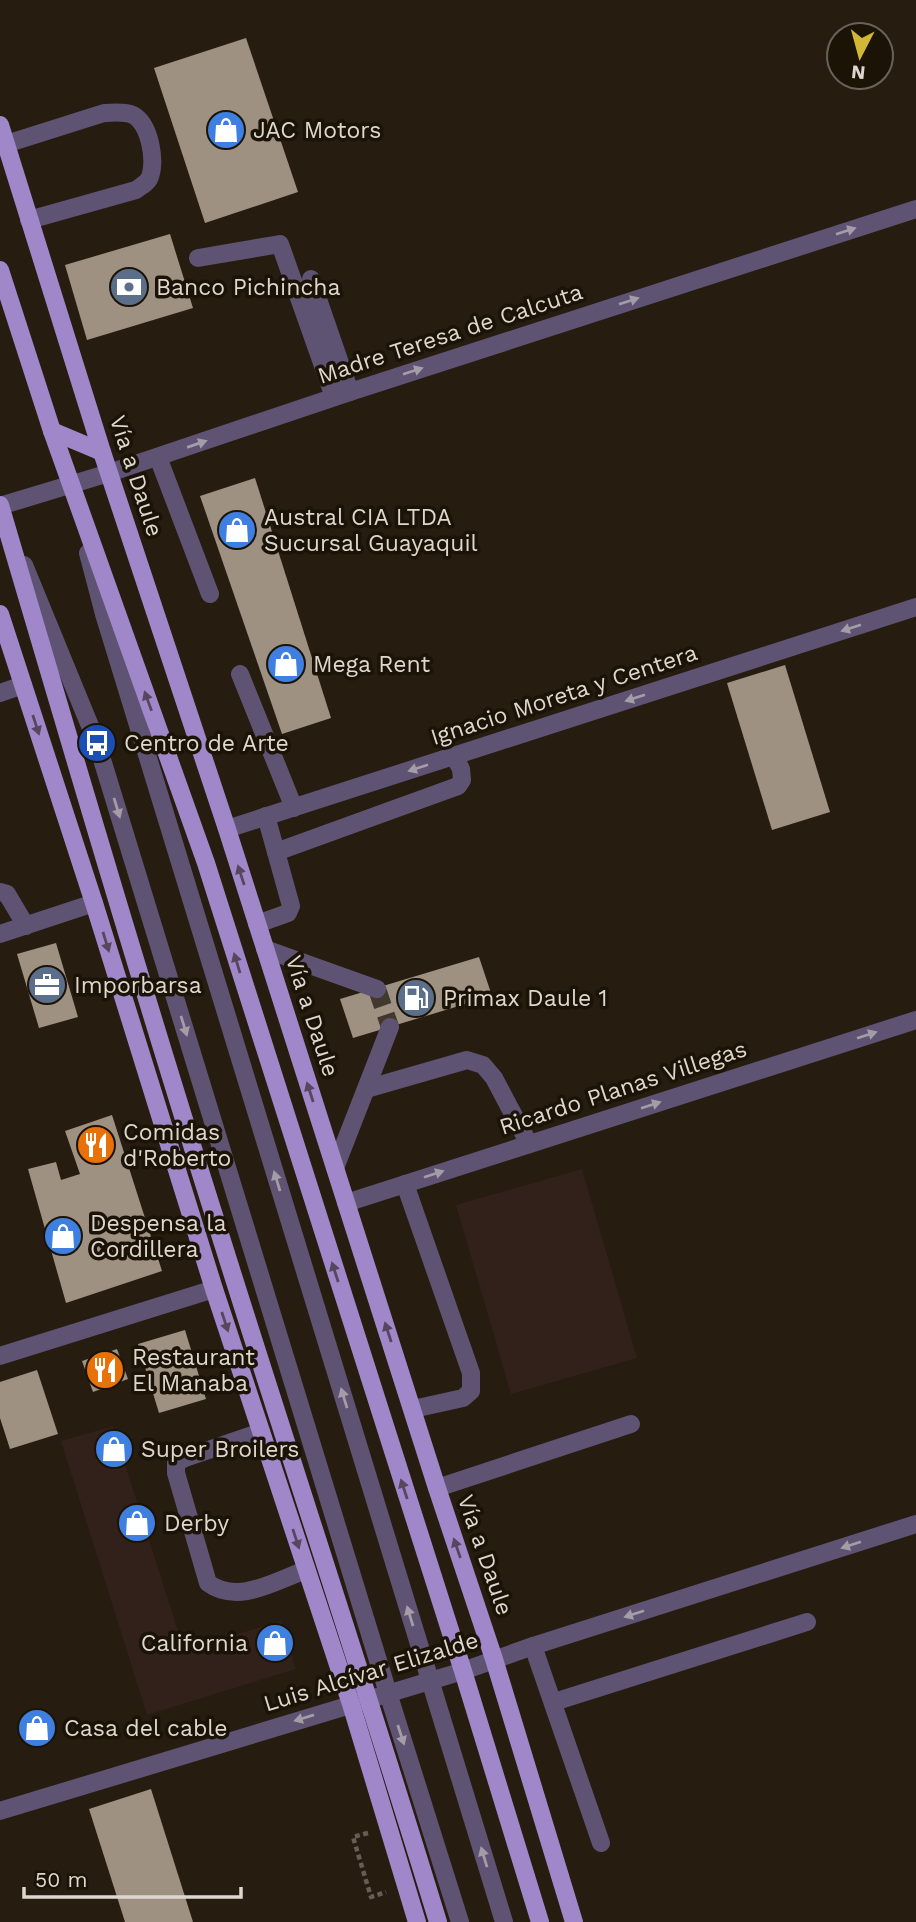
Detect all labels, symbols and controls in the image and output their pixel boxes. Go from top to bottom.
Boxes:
north arrow [825,21,895,91]
text: N [850,60,866,85]
shop icon: JAC Motors [205,109,247,151]
place label: JAC Motors [253,117,381,144]
one-way arrow [835,226,856,236]
bank icon: Banco Pichincha [108,266,150,308]
place label: Banco Pichincha [156,274,341,301]
street label: Madre Teresa de Calcuta [314,278,586,390]
one-way arrow [619,296,640,306]
one-way arrow [402,366,423,376]
street label: Vía a Daule [104,412,168,540]
one-way arrow [187,438,208,449]
place label: Austral CIA LTDA Sucursal Guayaquil [264,504,478,557]
shop icon: Austral CIA LTDA Sucursal Guayaquil [216,509,258,551]
one-way arrow [840,623,861,634]
street label: Ignacio Moreta y Centera [427,639,701,751]
shop icon: Mega Rent [265,643,307,685]
place label: Mega Rent [313,651,431,678]
one-way arrow [142,690,153,711]
one-way arrow [624,693,645,703]
one-way arrow [32,715,42,736]
bus stop icon: Centro de Arte [76,722,118,764]
place label: Centro de Arte [124,730,289,757]
one-way arrow [407,763,428,773]
one-way arrow [113,798,123,819]
one-way arrow [236,864,246,885]
one-way arrow [101,931,112,952]
one-way arrow [232,952,242,973]
street label: Vía a Daule [280,952,344,1080]
office icon: Imporbarsa [26,964,68,1006]
place label: Imporbarsa [74,972,202,999]
fuel station icon: Primax Daule 1 [395,977,437,1019]
place label: Primax Daule 1 [443,985,608,1012]
one-way arrow [179,1015,189,1036]
one-way arrow [857,1030,878,1040]
street label: Ricardo Planas Villegas [496,1035,750,1141]
one-way arrow [305,1081,315,1102]
one-way arrow [640,1099,661,1110]
place label: Comidas d'Roberto [123,1119,231,1172]
restaurant icon: Comidas d'Roberto [75,1124,117,1166]
one-way arrow [424,1169,445,1179]
one-way arrow [271,1170,282,1191]
place label: Despensa la Cordillera [90,1210,226,1263]
shop icon: Despensa la Cordillera [42,1215,84,1257]
one-way arrow [329,1262,340,1283]
one-way arrow [220,1312,231,1333]
one-way arrow [382,1321,392,1342]
place label: Restaurant El Manaba [132,1344,255,1397]
restaurant icon: Restaurant El Manaba [84,1349,126,1391]
one-way arrow [338,1388,348,1409]
shop icon: Super Broilers [93,1428,135,1470]
place label: Super Broilers [141,1436,300,1463]
one-way arrow [399,1478,409,1499]
street label: Vía a Daule [452,1491,518,1619]
shop icon: Derby [116,1502,158,1544]
place label: Derby [164,1510,229,1537]
one-way arrow [291,1528,301,1549]
one-way arrow [451,1538,462,1559]
one-way arrow [840,1540,861,1550]
one-way arrow [405,1605,415,1626]
one-way arrow [623,1609,644,1619]
shop icon: California [254,1622,296,1664]
street label: Luis Alcívar Elizalde [260,1626,482,1718]
place label: California [141,1630,248,1657]
shop icon: Casa del cable [16,1707,58,1749]
one-way arrow [294,1714,315,1724]
place label: Casa del cable [64,1715,228,1742]
one-way arrow [396,1725,407,1746]
one-way arrow [478,1846,489,1867]
scale bar [24,1856,242,1900]
text: 50 m [35,1867,87,1892]

